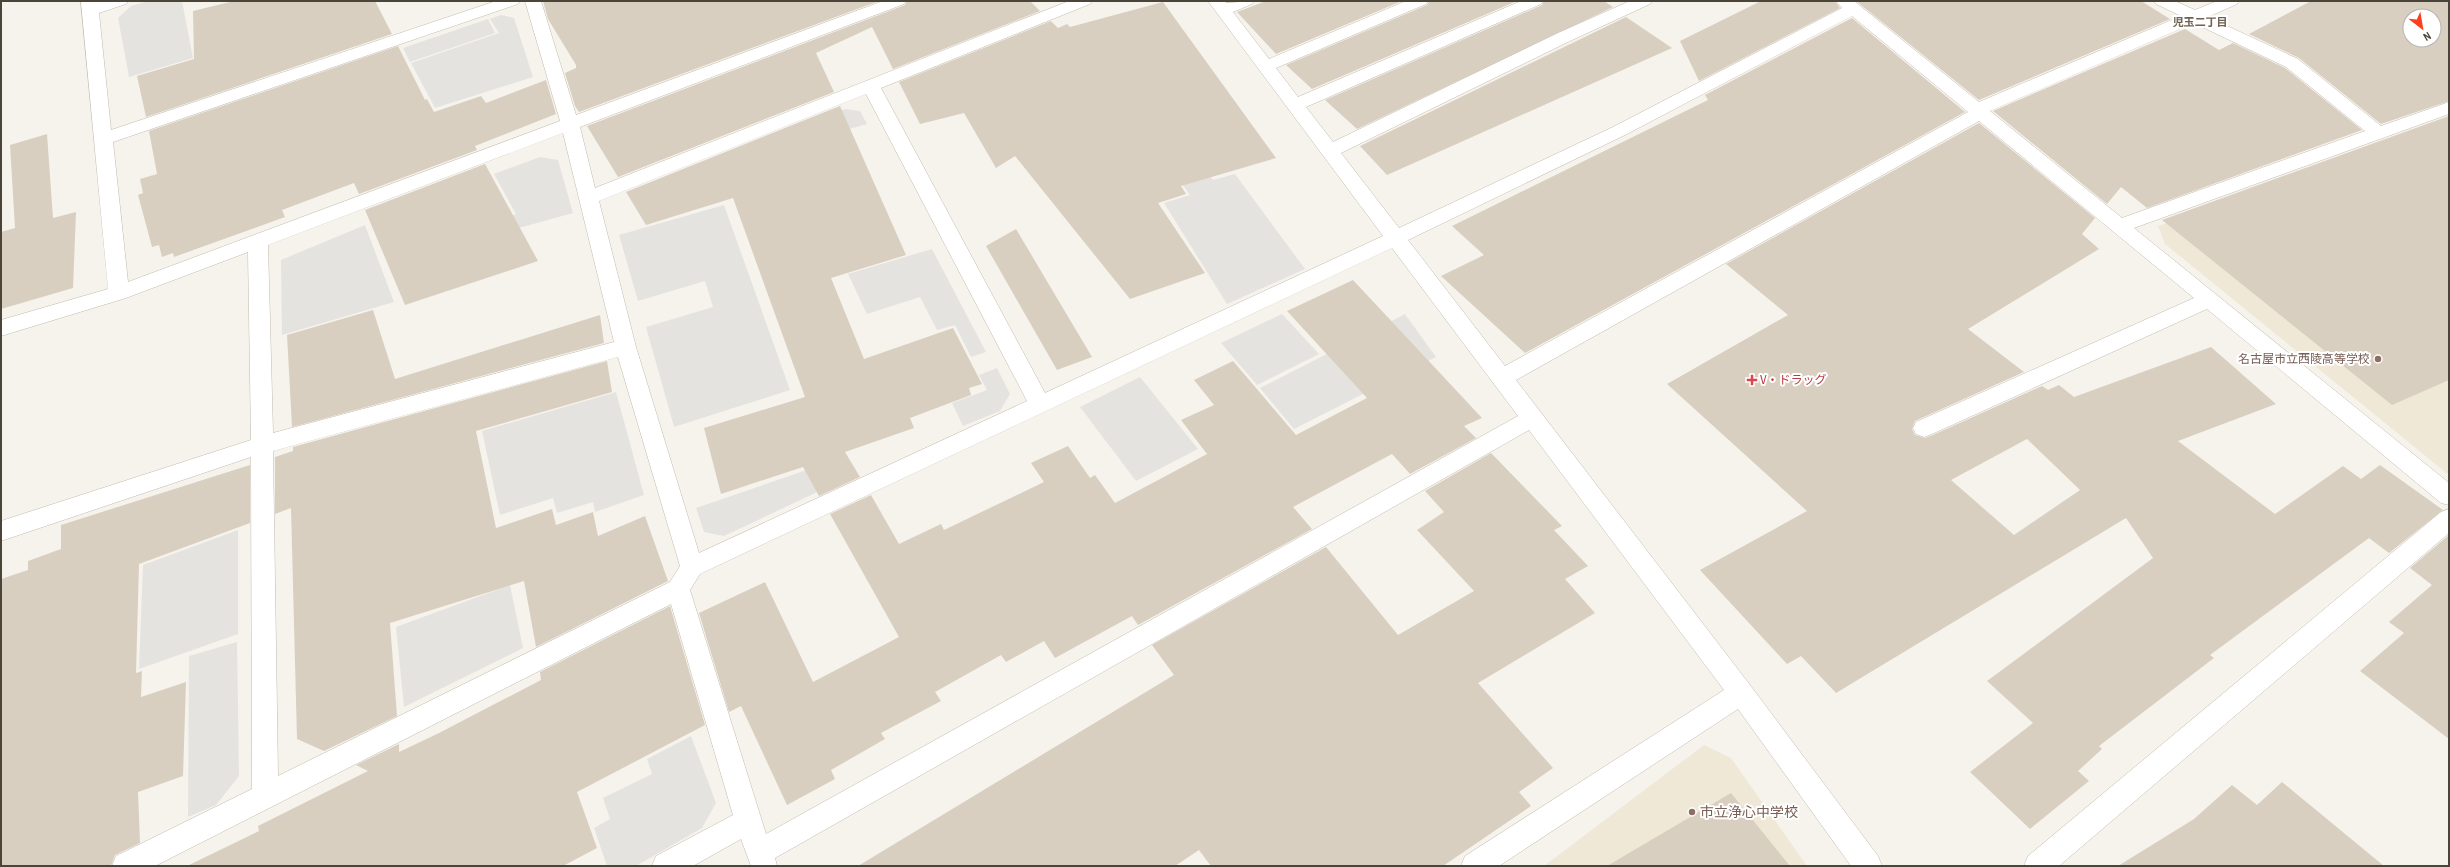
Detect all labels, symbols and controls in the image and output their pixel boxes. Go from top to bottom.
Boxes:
north arrow [2402,8,2442,48]
district label: 児玉二丁目 [2173,15,2228,29]
text: N [2421,29,2434,44]
place label: 名古屋市立西陵高等学校 [2238,351,2370,367]
marker: 名古屋市立西陵高等学校 [2373,354,2383,364]
place label: V・ドラッグ [1760,372,1827,388]
marker: V・ドラッグ [1747,375,1757,385]
place label: 市立浄心中学校 [1700,803,1798,821]
marker: 市立浄心中学校 [1687,807,1697,817]

